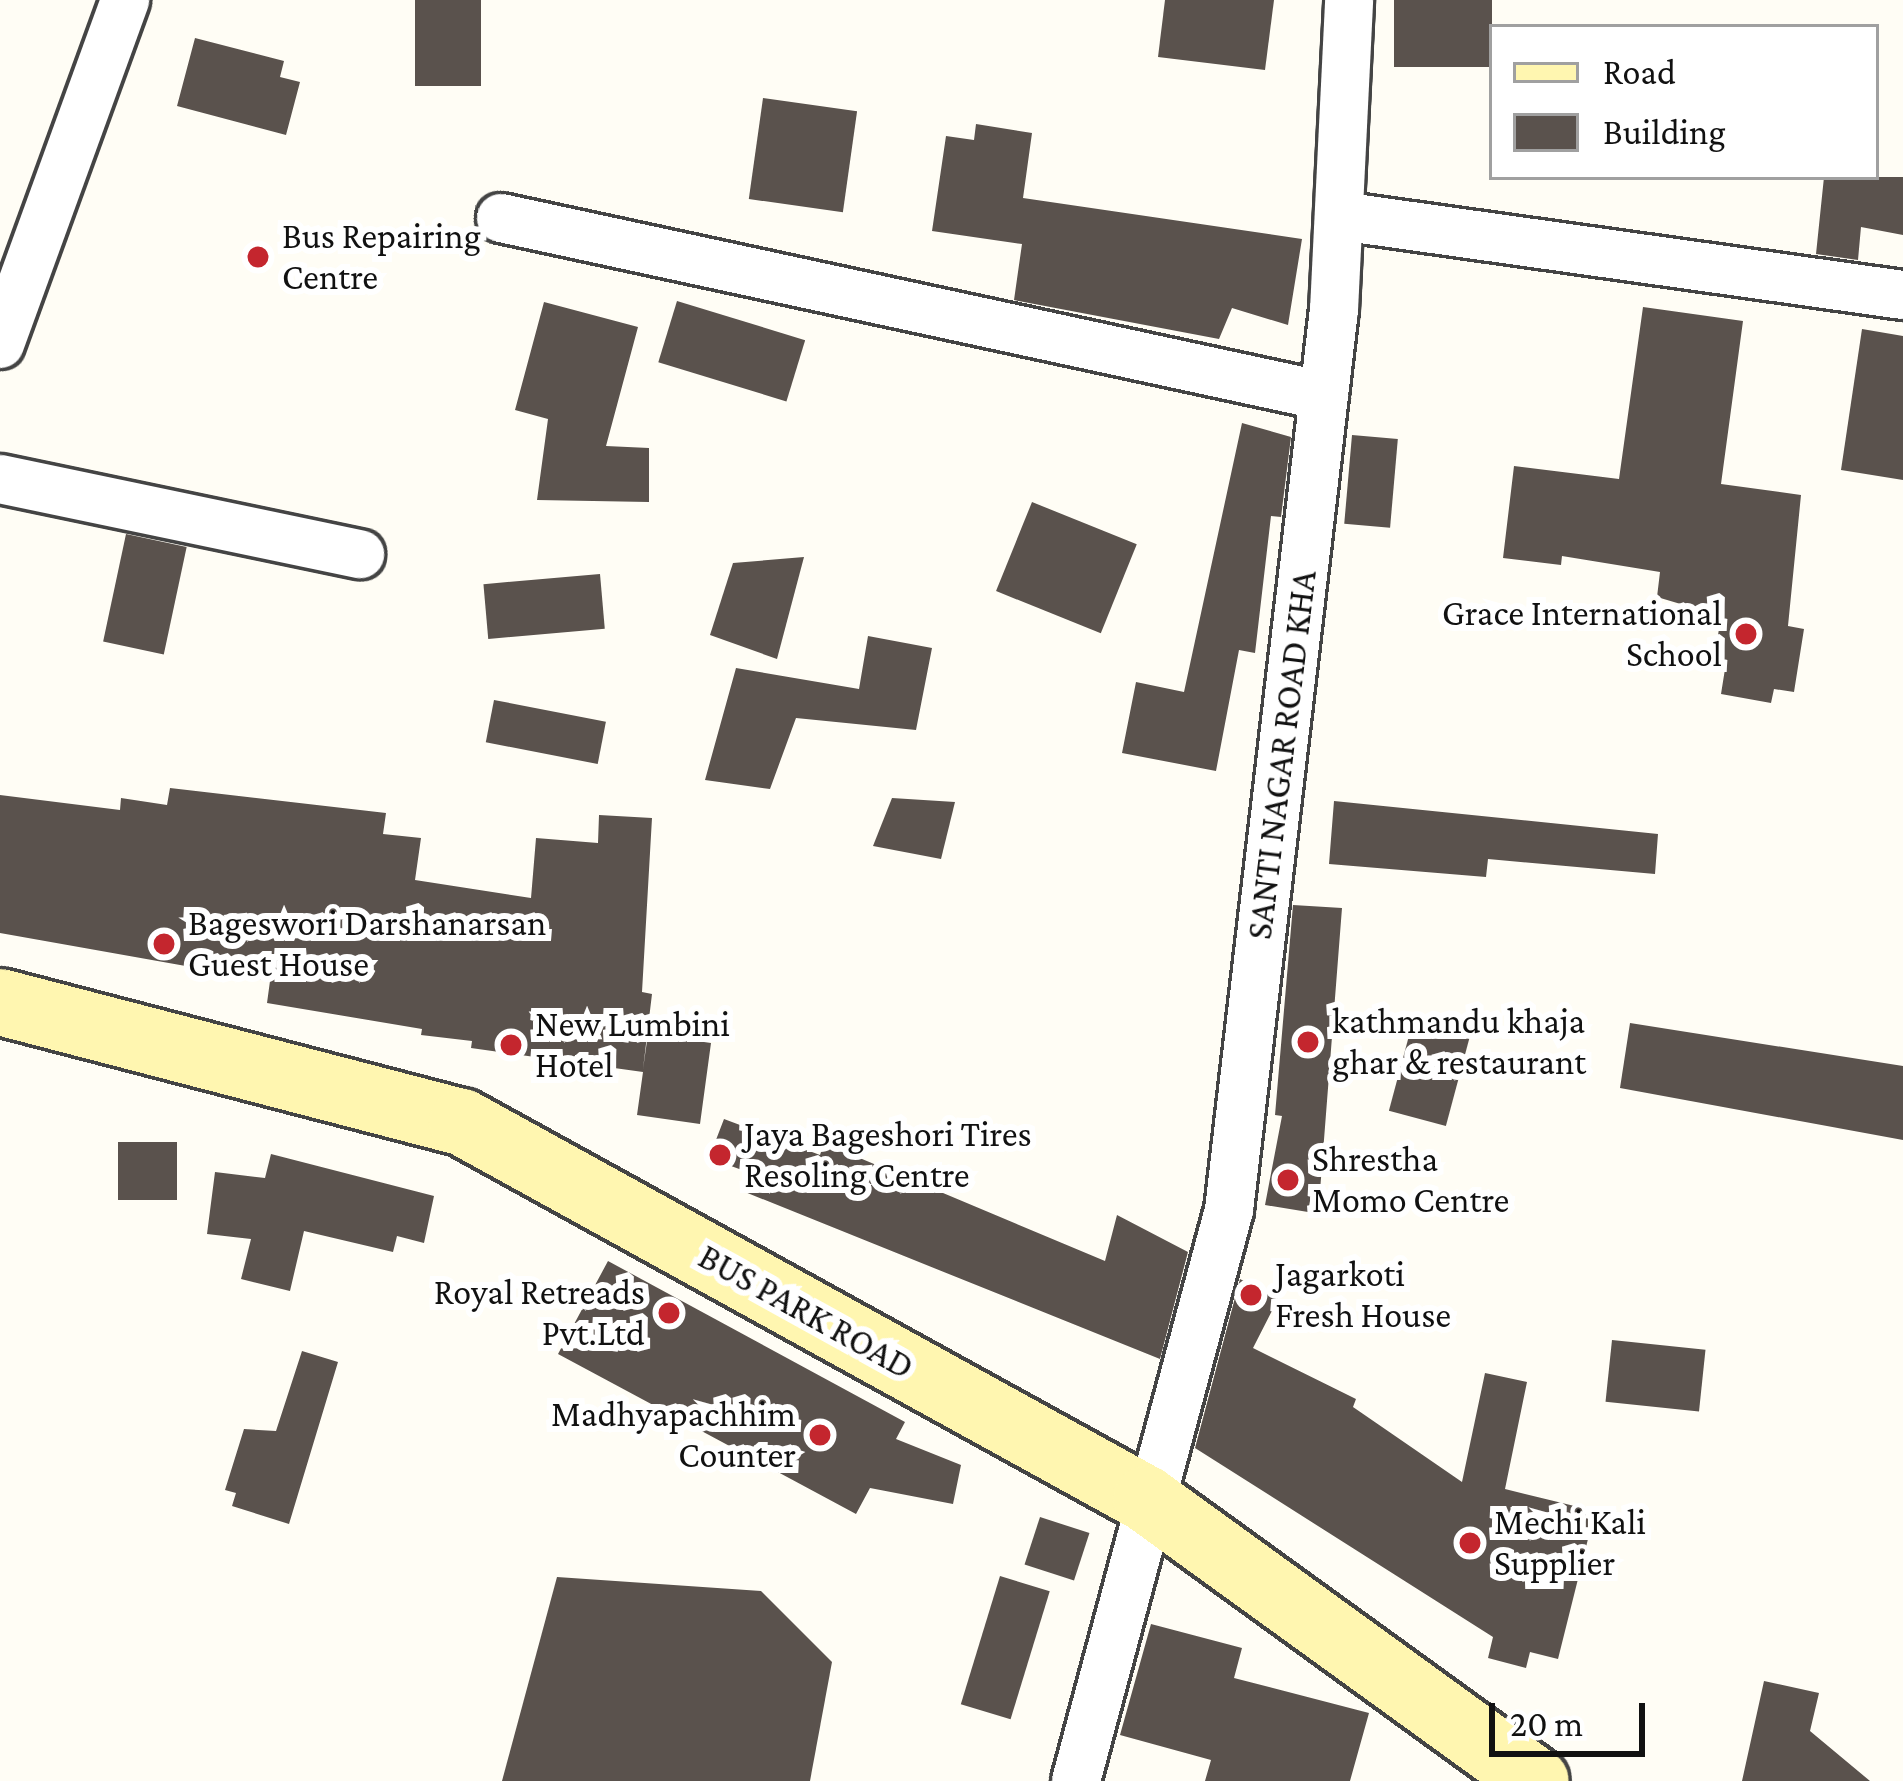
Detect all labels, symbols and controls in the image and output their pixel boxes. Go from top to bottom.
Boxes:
legend [1489,24,1879,180]
text: Road [1603,52,1676,92]
text: Building [1603,112,1726,152]
place label: Bus Repairing Centre [282,214,481,299]
marker: Bus Repairing Centre [245,244,271,270]
street label: SANTI NAGAR ROAD KHA [1238,568,1326,942]
place label: Grace International School [1442,591,1722,676]
marker: Grace International School [1733,621,1759,647]
place label: Bageswori Darshanarsan Guest House [188,901,546,986]
marker: Bageswori Darshanarsan Guest House [151,931,177,957]
place label: kathmandu khaja ghar & restaurant [1332,999,1586,1084]
place label: New Lumbini Hotel [535,1002,730,1087]
marker: kathmandu khaja ghar & restaurant [1295,1029,1321,1055]
marker: New Lumbini Hotel [498,1032,524,1058]
place label: Jaya Bageshori Tires Resoling Centre [744,1112,1032,1197]
place label: Shrestha Momo Centre [1312,1137,1509,1222]
marker: Jaya Bageshori Tires Resoling Centre [707,1142,733,1168]
marker: Shrestha Momo Centre [1275,1167,1301,1193]
street label: BUS PARK ROAD [691,1235,921,1389]
place label: Jagarkoti Fresh House [1275,1252,1451,1337]
place label: Royal Retreads Pvt.Ltd [434,1270,645,1355]
marker: Jagarkoti Fresh House [1238,1282,1264,1308]
marker: Royal Retreads Pvt.Ltd [656,1300,682,1326]
place label: Madhyapachhim Counter [551,1392,796,1477]
marker: Madhyapachhim Counter [807,1422,833,1448]
place label: Mechi Kali Supplier [1494,1500,1646,1585]
marker: Mechi Kali Supplier [1457,1530,1483,1556]
scale bar [1495,1679,1651,1753]
text: 20 m [1510,1704,1583,1744]

